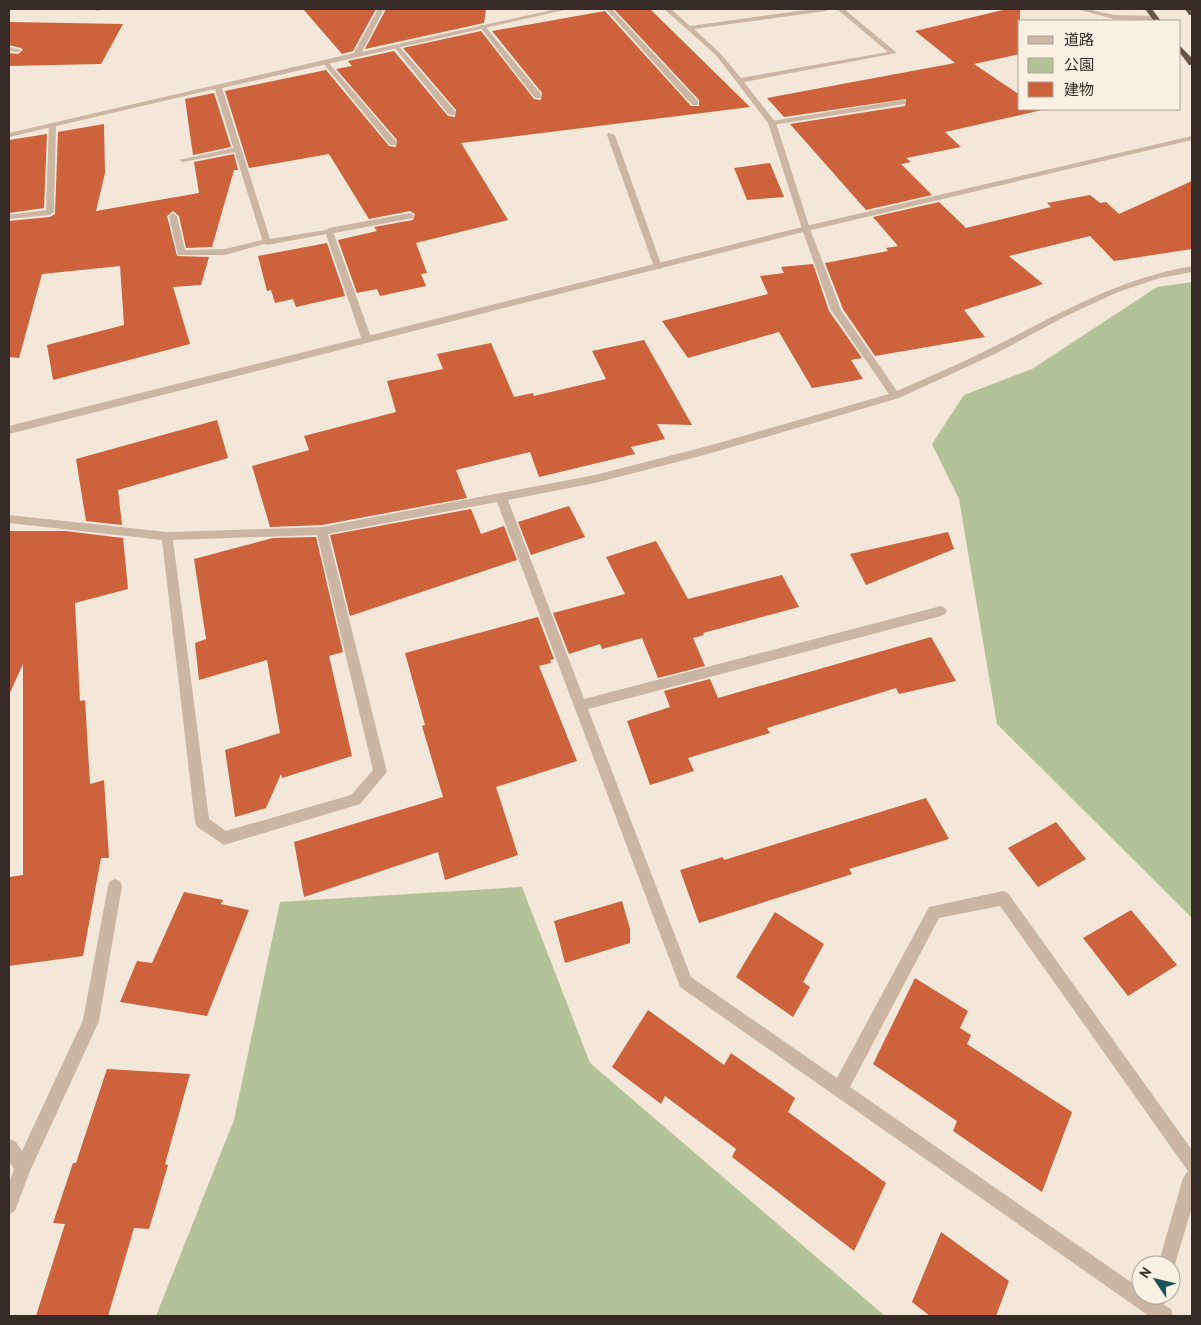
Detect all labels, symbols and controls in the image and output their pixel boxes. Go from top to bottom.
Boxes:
legend [1018,20,1181,110]
text: 道路 [1064,30,1094,49]
text: 公園 [1064,55,1094,74]
text: 建物 [1064,80,1094,99]
north arrow [1131,1255,1181,1305]
text: N [1135,1264,1155,1281]

